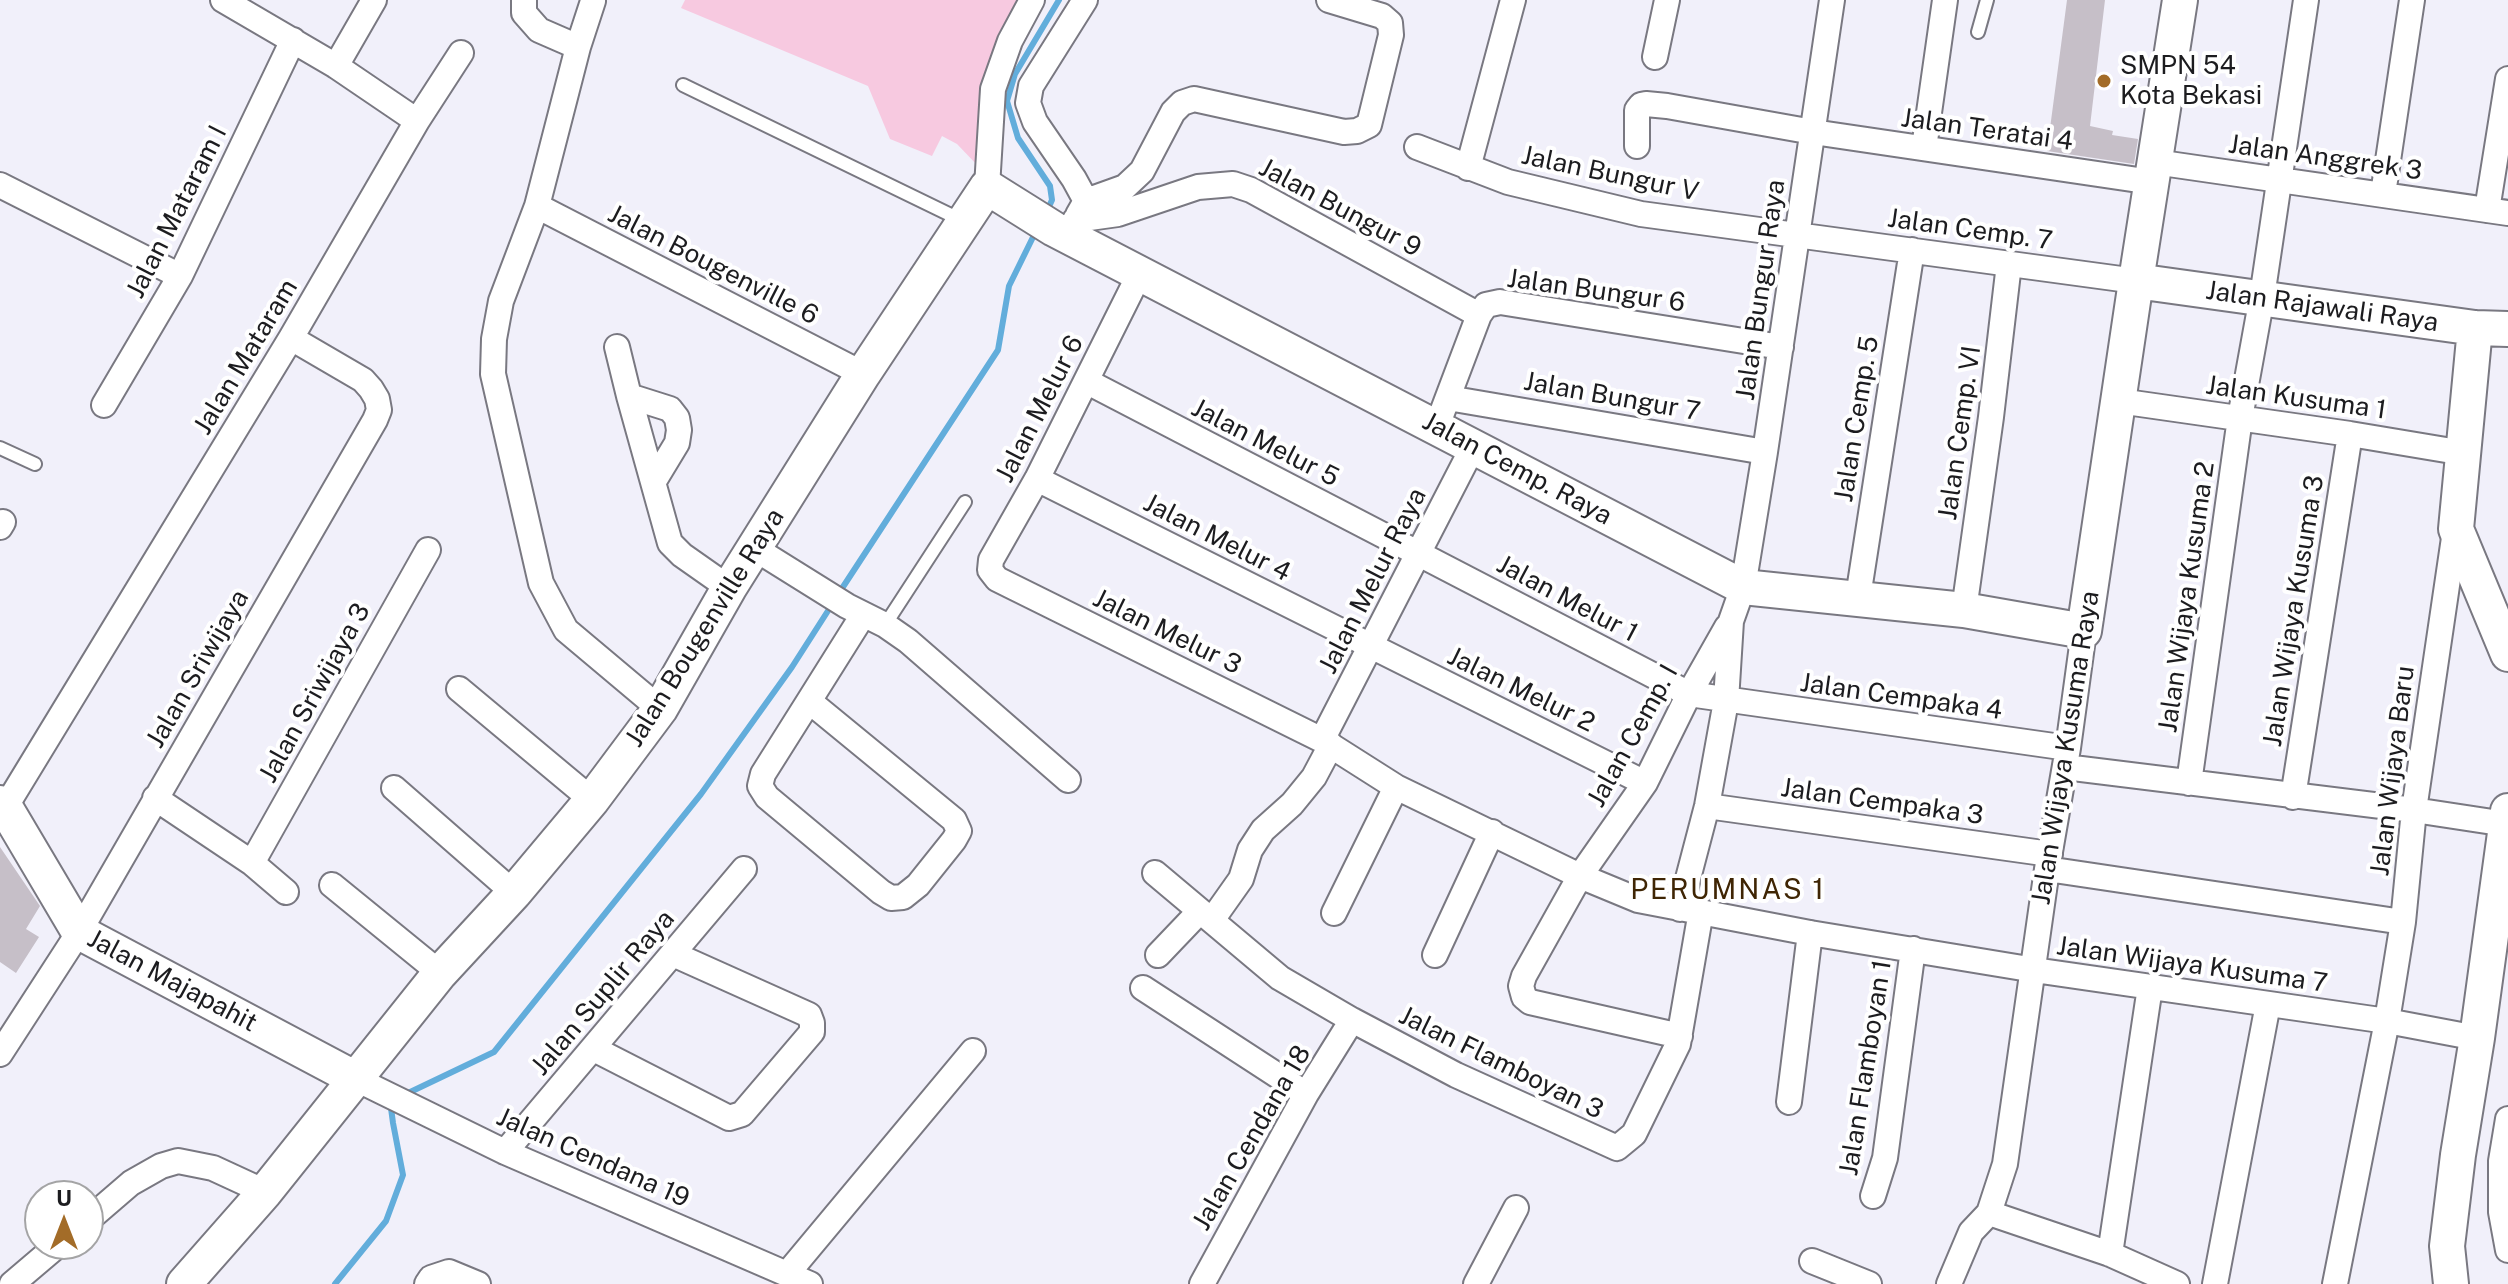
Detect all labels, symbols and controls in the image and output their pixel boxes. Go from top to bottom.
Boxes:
place label: SMPN 54 Kota Bekasi [2120,50,2262,112]
marker: SMPN 54 Kota Bekasi [2095,72,2113,90]
street label: Jalan Teratai 4 [1899,102,2075,158]
street label: Jalan Mataram I [120,121,234,303]
street label: Jalan Anggrek 3 [2226,129,2424,187]
street label: Jalan Bungur V [1518,140,1702,208]
street label: Jalan Bungur 9 [1253,152,1427,264]
street label: Jalan Bungur Raya [1730,178,1792,402]
street label: Jalan Bougenville 6 [603,198,823,332]
street label: Jalan Cemp. 7 [1886,203,2054,257]
street label: Jalan Bungur 6 [1505,263,1687,319]
street label: Jalan Mataram [187,274,305,440]
street label: Jalan Rajawali Raya [2204,275,2440,339]
street label: Jalan Melur 6 [990,330,1090,488]
street label: Jalan Cemp. 5 [1829,334,1885,504]
street label: Jalan Cemp. VI [1932,344,1988,522]
street label: Jalan Bungur 7 [1521,366,1703,428]
street label: Jalan Kusuma 1 [2204,370,2388,426]
street label: Jalan Melur 5 [1186,392,1344,494]
street label: Jalan Cemp. Raya [1417,406,1617,532]
street label: Jalan Wijaya Kusuma 2 [2153,460,2221,734]
street label: Jalan Wijaya Kusuma 3 [2257,473,2331,749]
street label: Jalan Melur Raya [1313,483,1433,679]
street label: Jalan Melur 4 [1138,488,1296,588]
street label: Jalan Bougenville Raya [619,503,791,753]
street label: Jalan Melur 1 [1491,549,1643,649]
street label: Jalan Melur 3 [1088,583,1246,681]
street label: Jalan Sriwijaya [140,584,256,754]
street label: Jalan Wijaya Kusuma Raya [2026,589,2106,907]
street label: Jalan Sriwijaya 3 [253,598,377,788]
street label: Jalan Melur 2 [1442,641,1600,739]
street label: Jalan Cemp. I [1581,659,1685,813]
street label: Jalan Wijaya Baru [2365,664,2421,878]
street label: Jalan Cempaka 4 [1798,667,2004,727]
street label: Jalan Cempaka 3 [1779,772,1985,832]
district label: PERUMNAS 1 [1630,873,1826,907]
street label: Jalan Suplir Raya [525,904,681,1082]
street label: Jalan Majapahit [82,923,262,1039]
street label: Jalan Wijaya Kusuma 7 [2054,931,2330,999]
street label: Jalan Flamboyan 1 [1834,958,1898,1178]
street label: Jalan Flamboyan 3 [1394,1000,1608,1126]
street label: Jalan Cendana 18 [1186,1040,1318,1236]
street label: Jalan Cendana 19 [492,1101,694,1215]
north arrow [24,1180,104,1260]
text: U [56,1185,72,1211]

